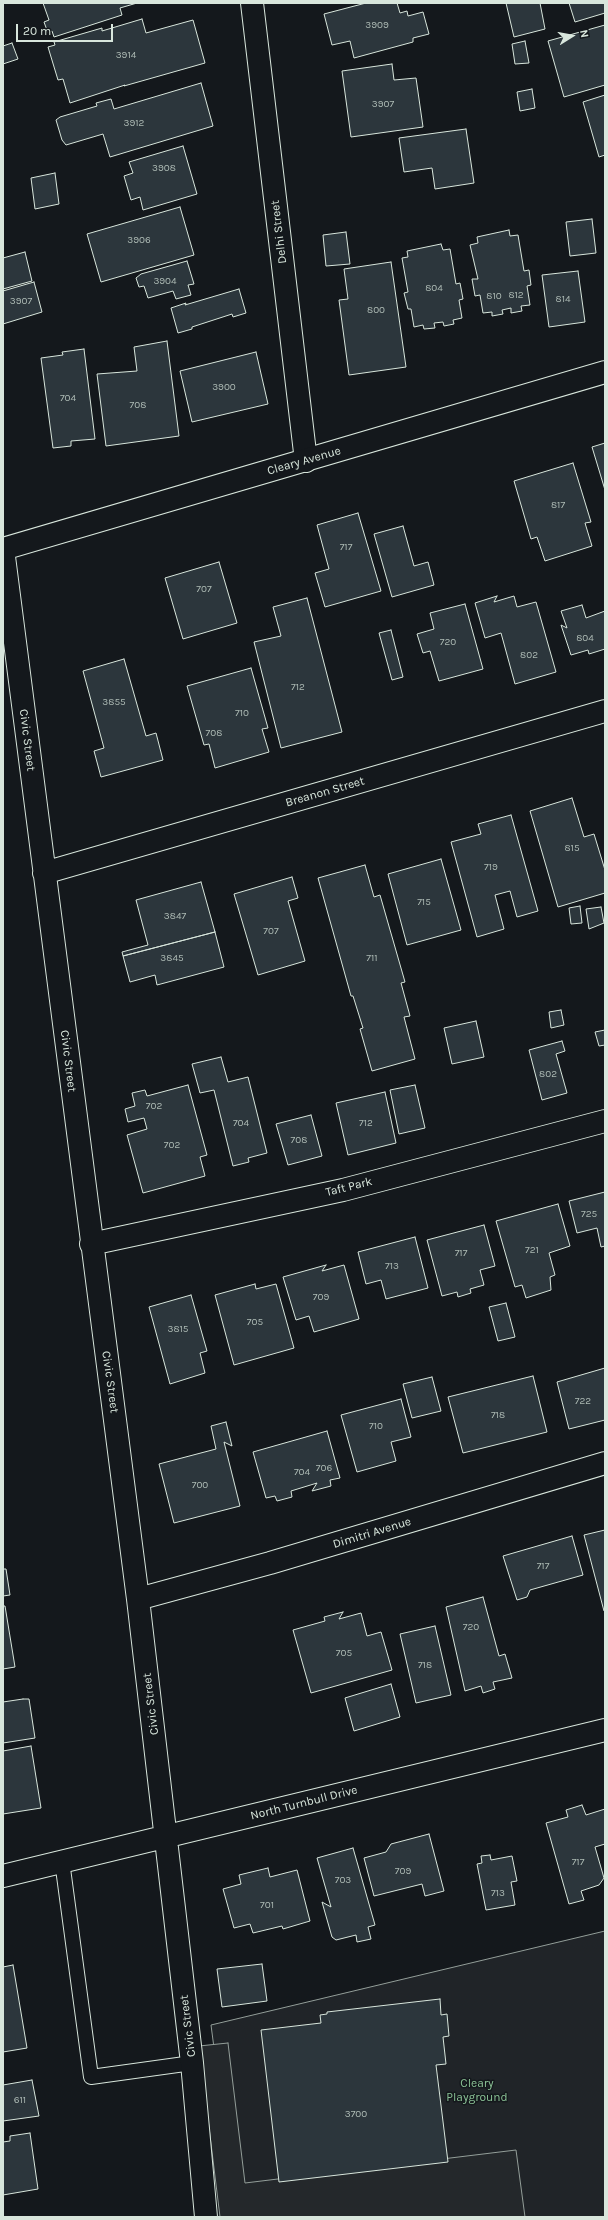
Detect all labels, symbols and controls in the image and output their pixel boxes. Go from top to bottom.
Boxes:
scale bar [18,16,115,42]
north arrow [552,16,592,56]
house number: 3909 [365,19,389,31]
text: 20 m [23,24,51,38]
text: N [577,28,591,39]
house number: 3914 [116,49,136,61]
house number: 3907 [372,98,394,110]
house number: 3912 [124,117,144,129]
house number: 3908 [152,162,176,174]
street label: Delhi Street [268,199,290,265]
house number: 3906 [127,234,151,246]
house number: 3904 [153,275,177,287]
house number: 804 [425,282,443,294]
house number: 812 [508,289,524,301]
house number: 810 [486,290,502,302]
house number: 814 [555,293,571,305]
house number: 3907 [10,295,32,307]
house number: 800 [367,304,385,316]
house number: 3900 [212,381,236,393]
house number: 704 [60,392,76,404]
house number: 708 [130,399,146,411]
street label: Cleary Avenue [266,444,342,478]
house number: 817 [551,499,565,511]
house number: 717 [340,541,352,553]
house number: 707 [196,583,212,595]
house number: 804 [576,632,594,644]
house number: 720 [440,636,456,648]
house number: 802 [520,649,538,661]
house number: 712 [291,681,305,693]
house number: 3855 [102,696,126,708]
house number: 710 [235,707,249,719]
street label: Civic Street [16,708,38,772]
house number: 708 [206,727,222,739]
street label: Breanon Street [284,774,366,810]
house number: 815 [564,842,580,854]
house number: 719 [484,861,498,873]
house number: 715 [417,896,431,908]
house number: 3847 [164,910,186,922]
house number: 707 [263,925,279,937]
house number: 3845 [160,952,184,964]
house number: 711 [366,952,378,964]
street label: Civic Street [57,1029,79,1093]
house number: 802 [539,1068,557,1080]
house number: 702 [146,1100,162,1112]
house number: 704 [233,1117,249,1129]
house number: 712 [359,1117,373,1129]
house number: 708 [291,1134,307,1146]
house number: 702 [164,1139,180,1151]
street label: Taft Park [324,1174,374,1200]
house number: 725 [581,1208,597,1220]
house number: 721 [525,1244,539,1256]
house number: 717 [455,1247,467,1259]
house number: 713 [385,1260,399,1272]
house number: 709 [313,1291,329,1303]
house number: 705 [247,1316,263,1328]
house number: 3815 [168,1323,188,1335]
street label: Civic Street [99,1350,121,1414]
house number: 722 [575,1395,591,1407]
house number: 718 [491,1409,505,1421]
house number: 710 [369,1420,383,1432]
house number: 706 [316,1462,332,1474]
house number: 704 [294,1466,310,1478]
house number: 700 [192,1479,208,1491]
street label: Dimitri Avenue [331,1514,413,1552]
house number: 717 [537,1560,549,1572]
house number: 720 [463,1621,479,1633]
house number: 705 [336,1647,352,1659]
house number: 718 [418,1659,432,1671]
street label: Civic Street [140,1672,162,1736]
street label: North Turnbull Drive [249,1783,359,1823]
house number: 717 [572,1856,584,1868]
house number: 709 [395,1865,411,1877]
house number: 703 [335,1874,351,1886]
house number: 713 [491,1887,505,1899]
house number: 701 [260,1899,274,1911]
street label: Civic Street [177,1994,199,2058]
park label: Cleary Playground [446,2077,508,2105]
house number: 611 [14,2094,26,2106]
house number: 3700 [345,2108,367,2120]

